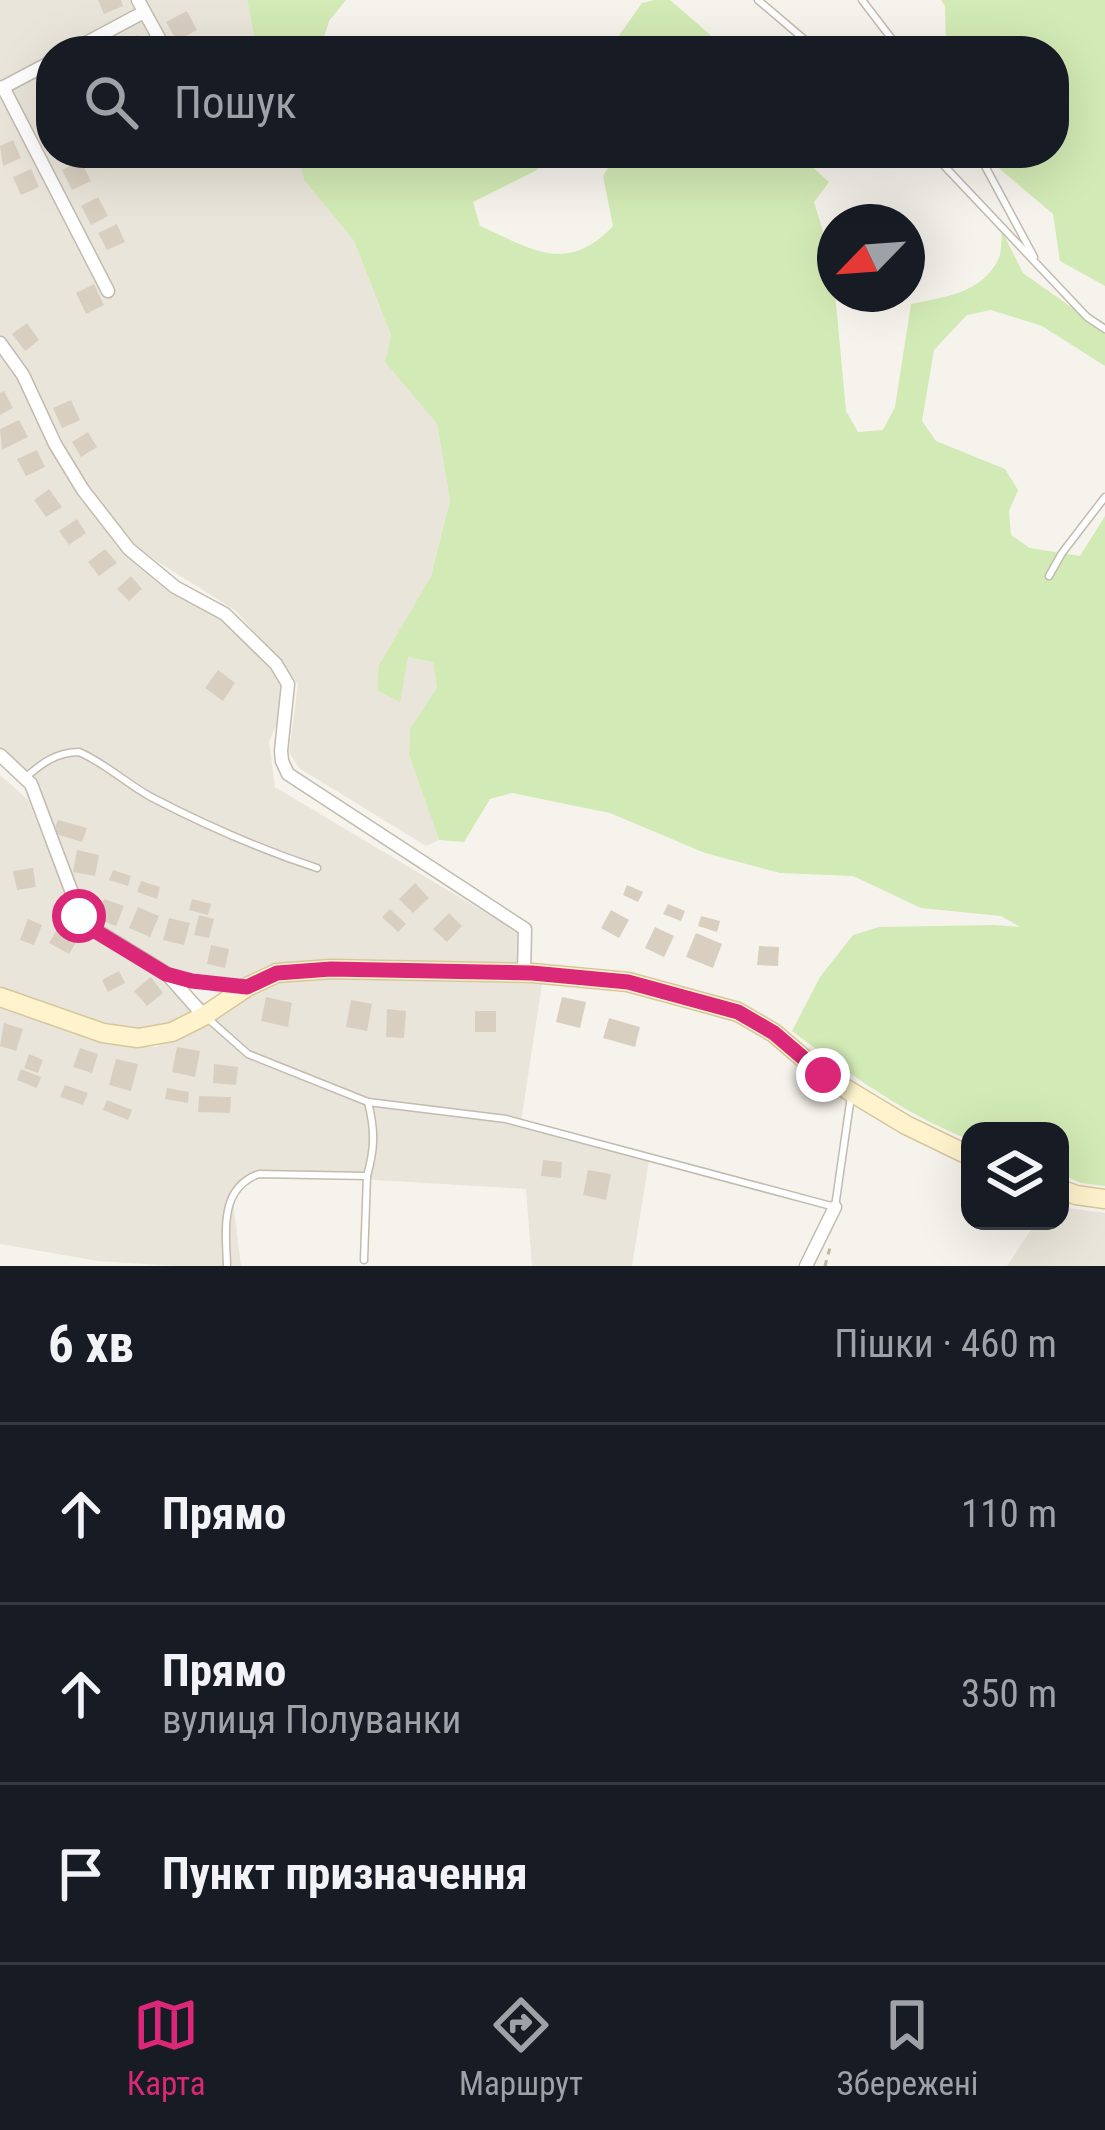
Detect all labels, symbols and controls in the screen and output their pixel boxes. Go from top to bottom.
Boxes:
search box [36,36,1069,168]
icon: search [78,69,144,135]
text: Пошук [174,76,297,129]
north arrow [817,204,925,312]
route start [52,889,106,943]
route end [796,1048,850,1102]
map controls [961,1122,1069,1230]
button: layers [961,1122,1069,1230]
text: 6 хв [48,1315,134,1374]
text: Пішки · 460 m [834,1321,1057,1367]
icon: ahead [48,1481,114,1547]
text: Прямо [162,1487,286,1540]
text: 110 m [961,1491,1057,1537]
text: Прямо [162,1644,286,1697]
icon: ahead [48,1661,114,1727]
text: 350 m [961,1671,1057,1717]
text: вулиця Полуванки [162,1697,461,1743]
icon: arrive [48,1841,114,1907]
text: Пункт призначення [162,1847,528,1900]
tab: Карта [127,1992,206,2103]
tab: Маршрут [459,1992,583,2103]
tab: Збережені [837,1992,978,2103]

